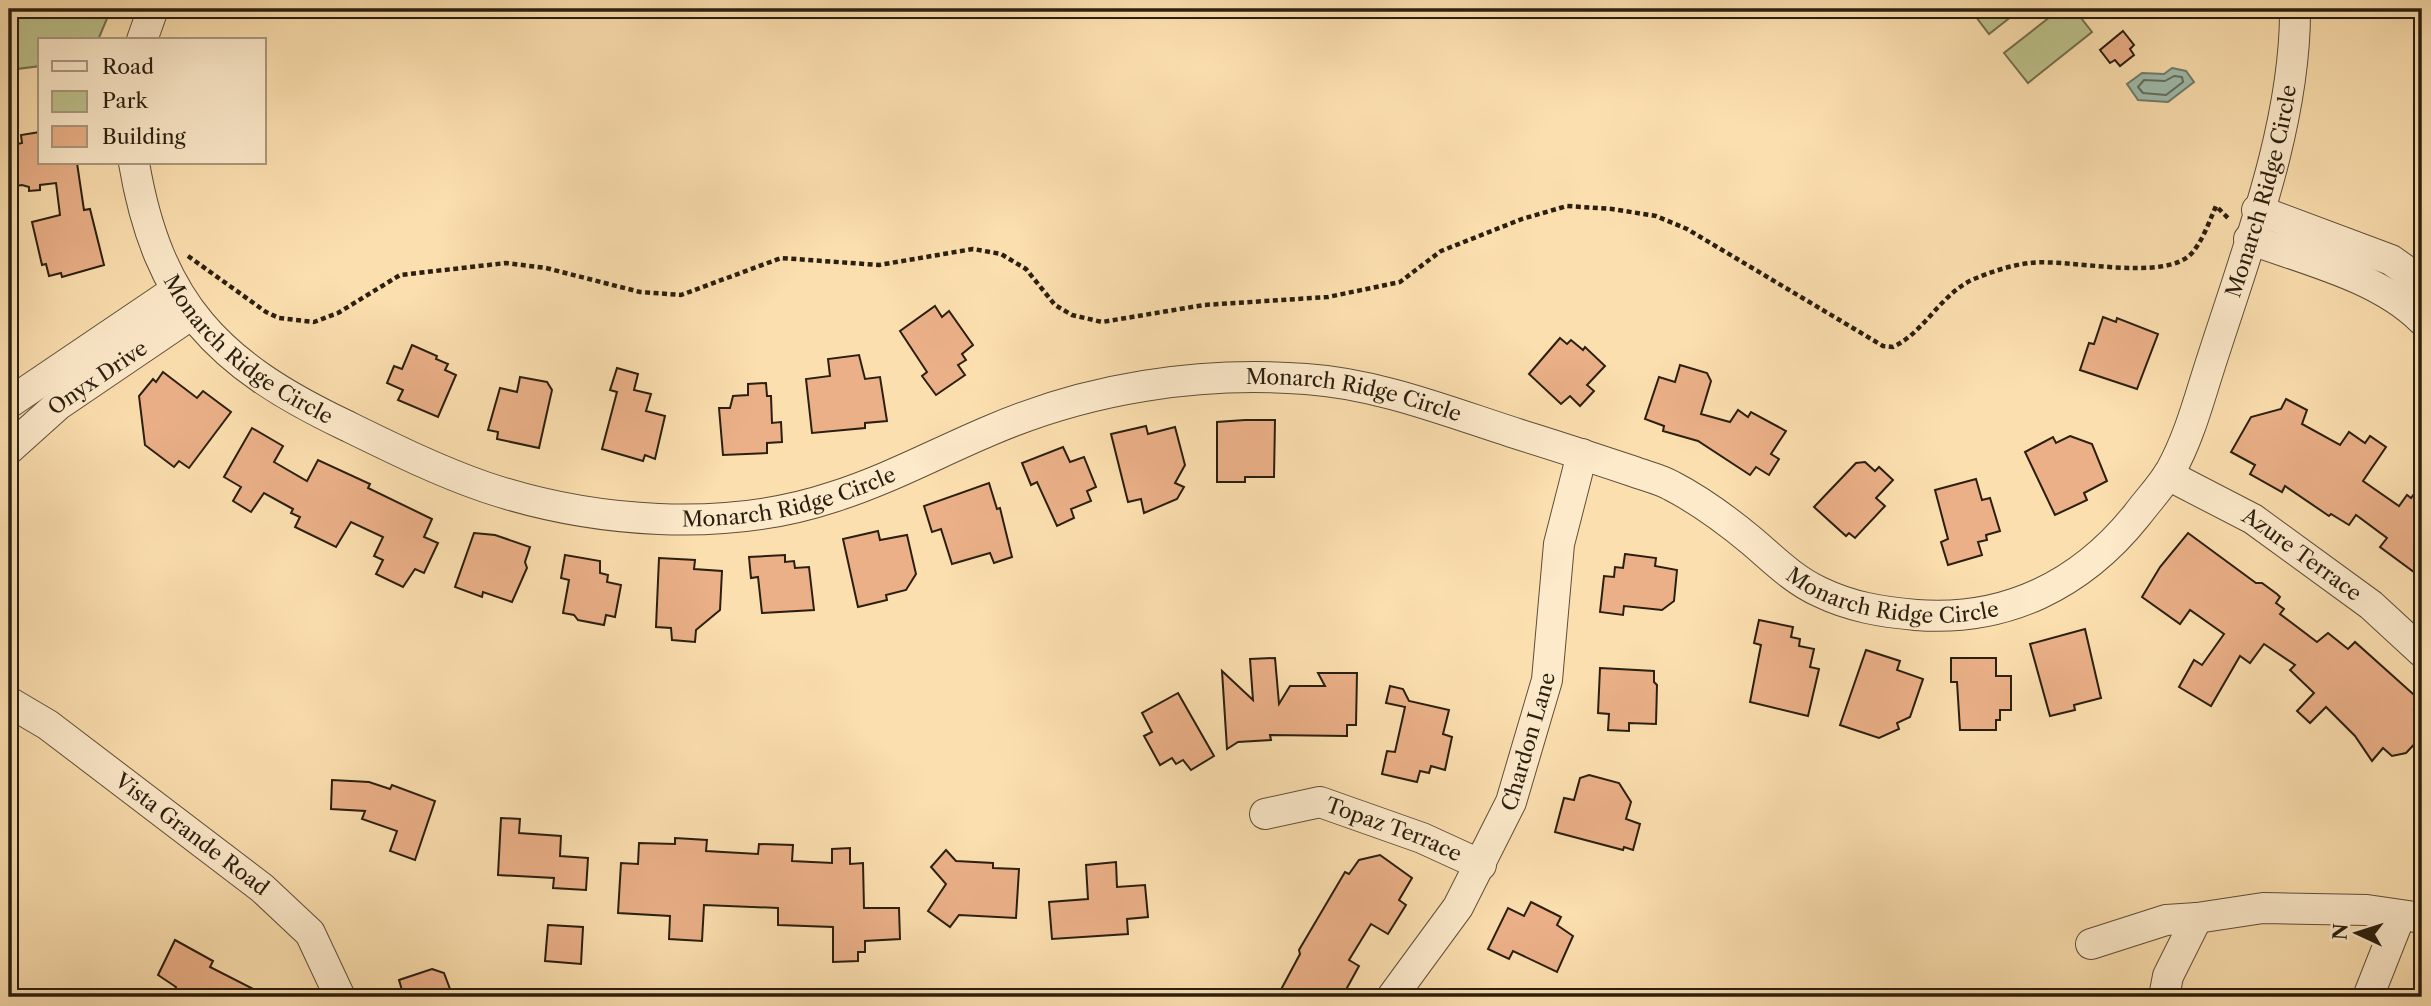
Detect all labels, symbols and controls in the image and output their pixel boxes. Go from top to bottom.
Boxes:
legend [38,38,266,164]
text: Road [102,54,154,79]
street label: Monarch Ridge Circle [2220,83,2301,301]
text: Park [102,88,148,113]
text: Building [102,124,187,149]
street label: Monarch Ridge Circle [159,270,337,429]
street label: Onyx Drive [43,335,152,420]
street label: Monarch Ridge Circle [1246,364,1465,426]
street label: Monarch Ridge Circle [682,462,899,532]
street label: Azure Terrace [2237,502,2367,606]
street label: Monarch Ridge Circle [1782,562,2001,628]
street label: Chardon Lane [1495,672,1560,815]
street label: Vista Grande Road [110,767,274,901]
street label: Topaz Terrace [1323,792,1466,866]
north arrow [2322,898,2392,968]
text: N [2328,923,2353,941]

